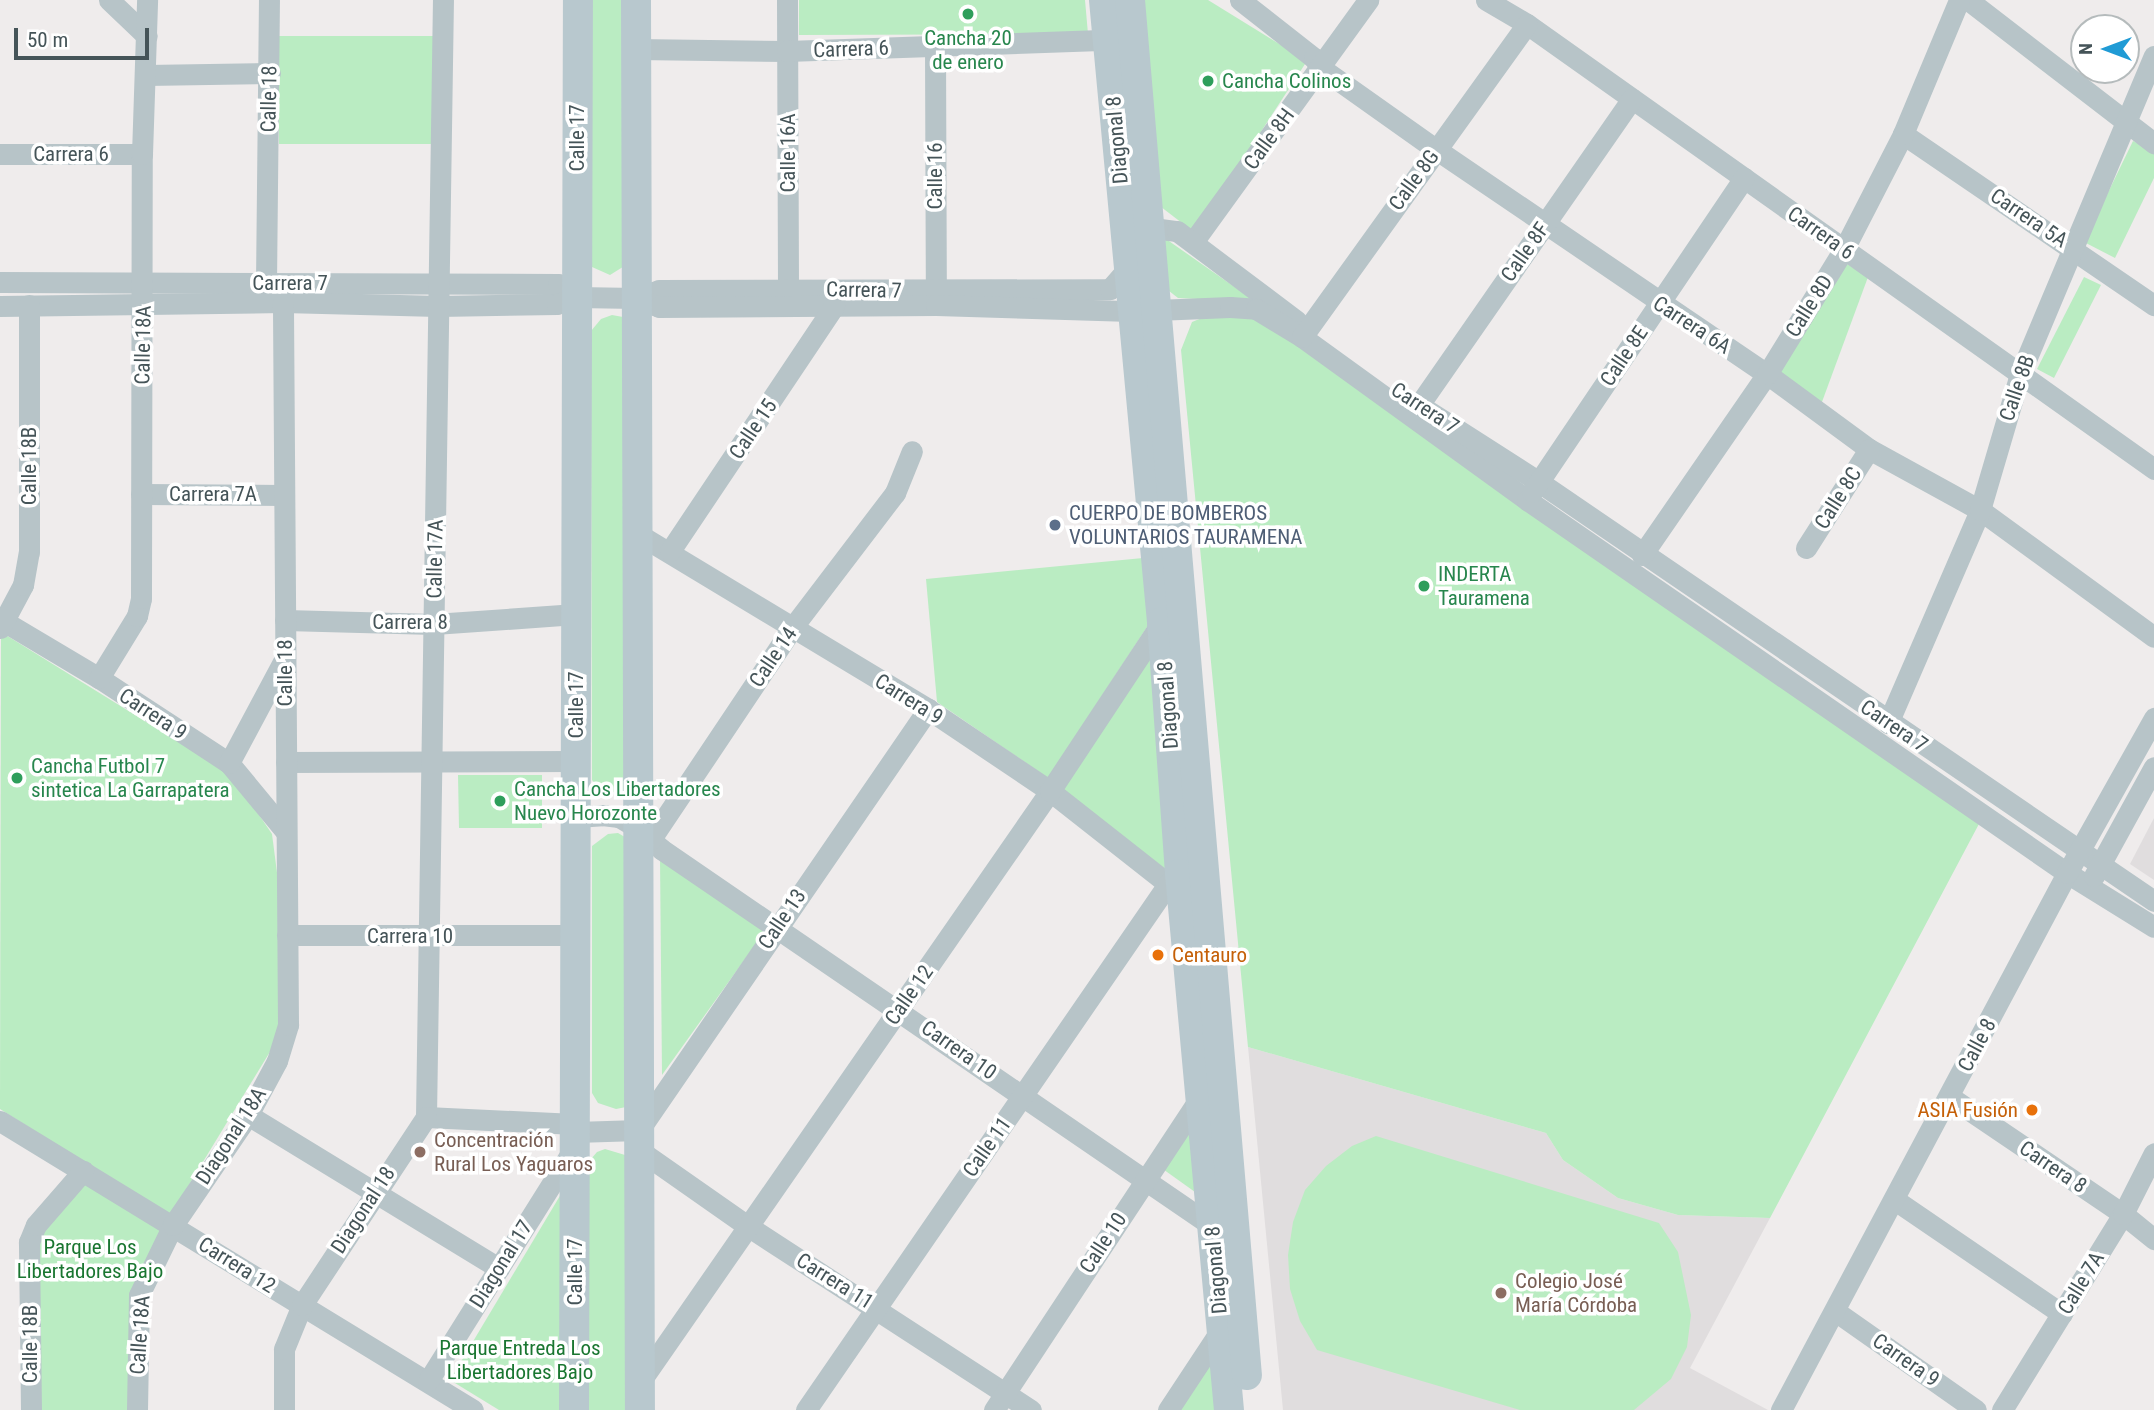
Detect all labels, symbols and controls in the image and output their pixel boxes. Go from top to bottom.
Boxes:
marker: Cancha 20 de enero [960,6,976,22]
scale bar [18,14,152,58]
north arrow [2070,14,2140,84]
place label: Cancha 20 de enero [924,25,1012,75]
text: 50 m [27,28,68,52]
street label: Carrera 6 [813,35,889,63]
text: N [2074,43,2097,55]
street label: Calle 18 [256,65,282,133]
place label: Cancha Colinos [1222,68,1351,94]
marker: Cancha Colinos [1200,73,1216,89]
street label: Diagonal 8 [1101,95,1133,185]
street label: Calle 8H [1238,103,1300,175]
street label: Calle 17 [564,105,590,171]
street label: Calle 16A [775,113,801,193]
street label: Carrera 6 [33,141,109,167]
street label: Calle 16 [922,143,948,209]
street label: Calle 8G [1384,145,1444,215]
street label: Carrera 5A [1986,183,2072,253]
street label: Carrera 6 [1783,201,1859,265]
street label: Calle 8F [1496,217,1554,287]
street label: Carrera 7 [252,270,328,296]
street label: Calle 8D [1780,270,1838,342]
street label: Carrera 7 [826,277,902,303]
street label: Carrera 6A [1648,291,1736,359]
street label: Calle 18A [130,305,156,385]
street label: Calle 8E [1595,321,1653,391]
street label: Calle 8B [1994,352,2040,424]
street label: Carrera 7 [1386,377,1464,439]
street label: Calle 15 [724,394,782,464]
street label: Calle 18B [16,427,42,505]
street label: Calle 8C [1809,462,1867,534]
street label: Carrera 7A [169,481,257,507]
place label: CUERPO DE BOMBEROS VOLUNTARIOS TAURAMENA [1069,500,1303,550]
marker: CUERPO DE BOMBEROS VOLUNTARIOS TAURAMENA [1047,517,1063,533]
street label: Calle 17A [422,519,448,599]
place label: INDERTA Tauramena [1438,561,1530,611]
marker: INDERTA Tauramena [1416,578,1432,594]
street label: Carrera 8 [372,609,448,635]
street label: Calle 14 [744,622,802,692]
street label: Calle 18 [272,640,298,706]
street label: Diagonal 8 [1152,660,1184,750]
street label: Carrera 9 [870,668,948,730]
street label: Calle 17 [563,672,589,738]
street label: Carrera 9 [114,683,192,745]
street label: Carrera 7 [1856,694,1932,758]
place label: Cancha Futbol 7 sintetica La Garrapatera [31,753,230,803]
marker: Cancha Futbol 7 sintetica La Garrapatera [9,770,25,786]
place label: Cancha Los Libertadores Nuevo Horozonte [514,776,721,826]
marker: Cancha Los Libertadores Nuevo Horozonte [492,793,508,809]
street label: Calle 13 [753,884,811,954]
street label: Carrera 10 [367,923,453,949]
place label: Centauro [1172,942,1247,968]
marker: Centauro [1150,947,1166,963]
street label: Calle 12 [879,960,939,1030]
street label: Calle 8 [1953,1014,2001,1076]
street label: Carrera 10 [917,1015,1001,1085]
street label: Diagonal 18A [190,1083,272,1189]
place label: ASIA Fusión [1918,1097,2018,1123]
marker: ASIA Fusión [2024,1102,2040,1118]
street label: Calle 11 [957,1112,1017,1182]
place label: Concentración Rural Los Yaguaros [434,1127,593,1177]
street label: Carrera 8 [2015,1135,2091,1199]
marker: Concentración Rural Los Yaguaros [412,1144,428,1160]
street label: Diagonal 18 [326,1162,400,1258]
street label: Calle 10 [1074,1208,1132,1278]
street label: Diagonal 17 [464,1216,538,1312]
street label: Diagonal 8 [1200,1225,1232,1315]
street label: Carrera 12 [194,1232,280,1298]
park label: Parque Los Libertadores Bajo [17,1234,163,1284]
street label: Calle 17 [562,1239,588,1305]
street label: Calle 7A [2052,1247,2110,1319]
street label: Carrera 11 [792,1248,878,1314]
place label: Colegio José María Córdoba [1515,1268,1637,1318]
marker: Colegio José María Córdoba [1493,1285,1509,1301]
street label: Calle 18A [125,1295,155,1375]
street label: Calle 18B [17,1305,43,1383]
street label: Carrera 9 [1868,1328,1944,1392]
park label: Parque Entreda Los Libertadores Bajo [439,1335,601,1385]

